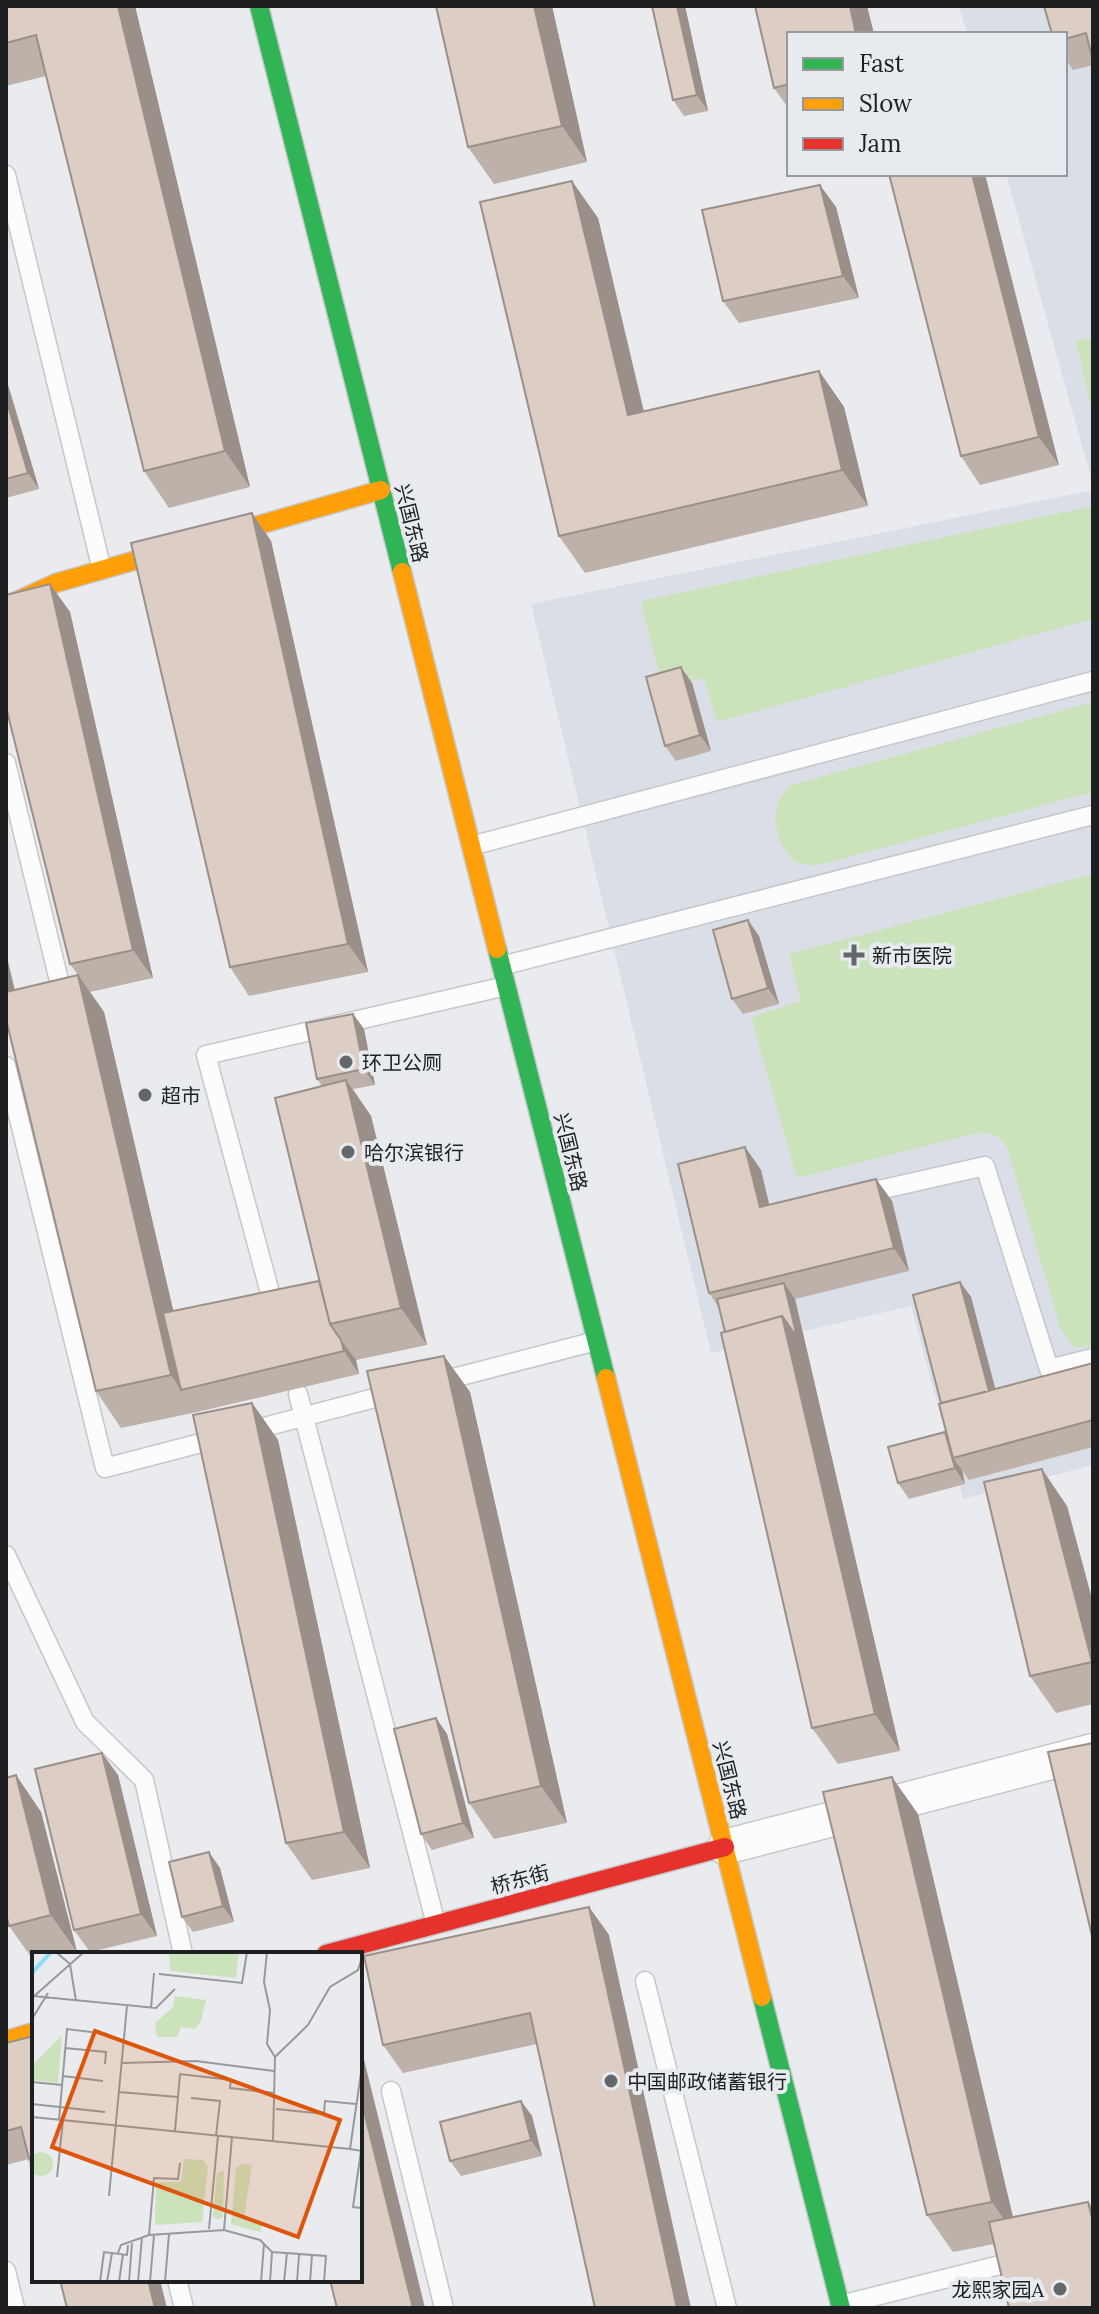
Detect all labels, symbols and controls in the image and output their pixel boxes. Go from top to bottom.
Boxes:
legend [787,32,1067,176]
text: Fast [859,48,905,79]
text: Slow [859,88,913,119]
text: Jam [858,128,901,159]
street label: 兴国东路 [390,481,434,565]
place label: 新市医院 [872,943,952,968]
marker: 新市医院 [843,944,865,966]
place label: 环卫公厕 [362,1050,442,1075]
marker: 环卫公厕 [337,1053,355,1071]
place label: 超市 [161,1083,201,1108]
marker: 超市 [136,1086,154,1104]
street label: 兴国东路 [549,1110,593,1194]
place label: 哈尔滨银行 [364,1140,464,1165]
marker: 哈尔滨银行 [339,1143,357,1161]
street label: 兴国东路 [708,1738,752,1822]
street label: 桥东街 [488,1859,552,1899]
inset map [32,1952,362,2282]
place label: 中国邮政储蓄银行 [627,2069,787,2094]
marker: 中国邮政储蓄银行 [602,2072,620,2090]
place label: 龙熙家园A [951,2277,1044,2302]
marker: 龙熙家园A [1051,2280,1069,2298]

